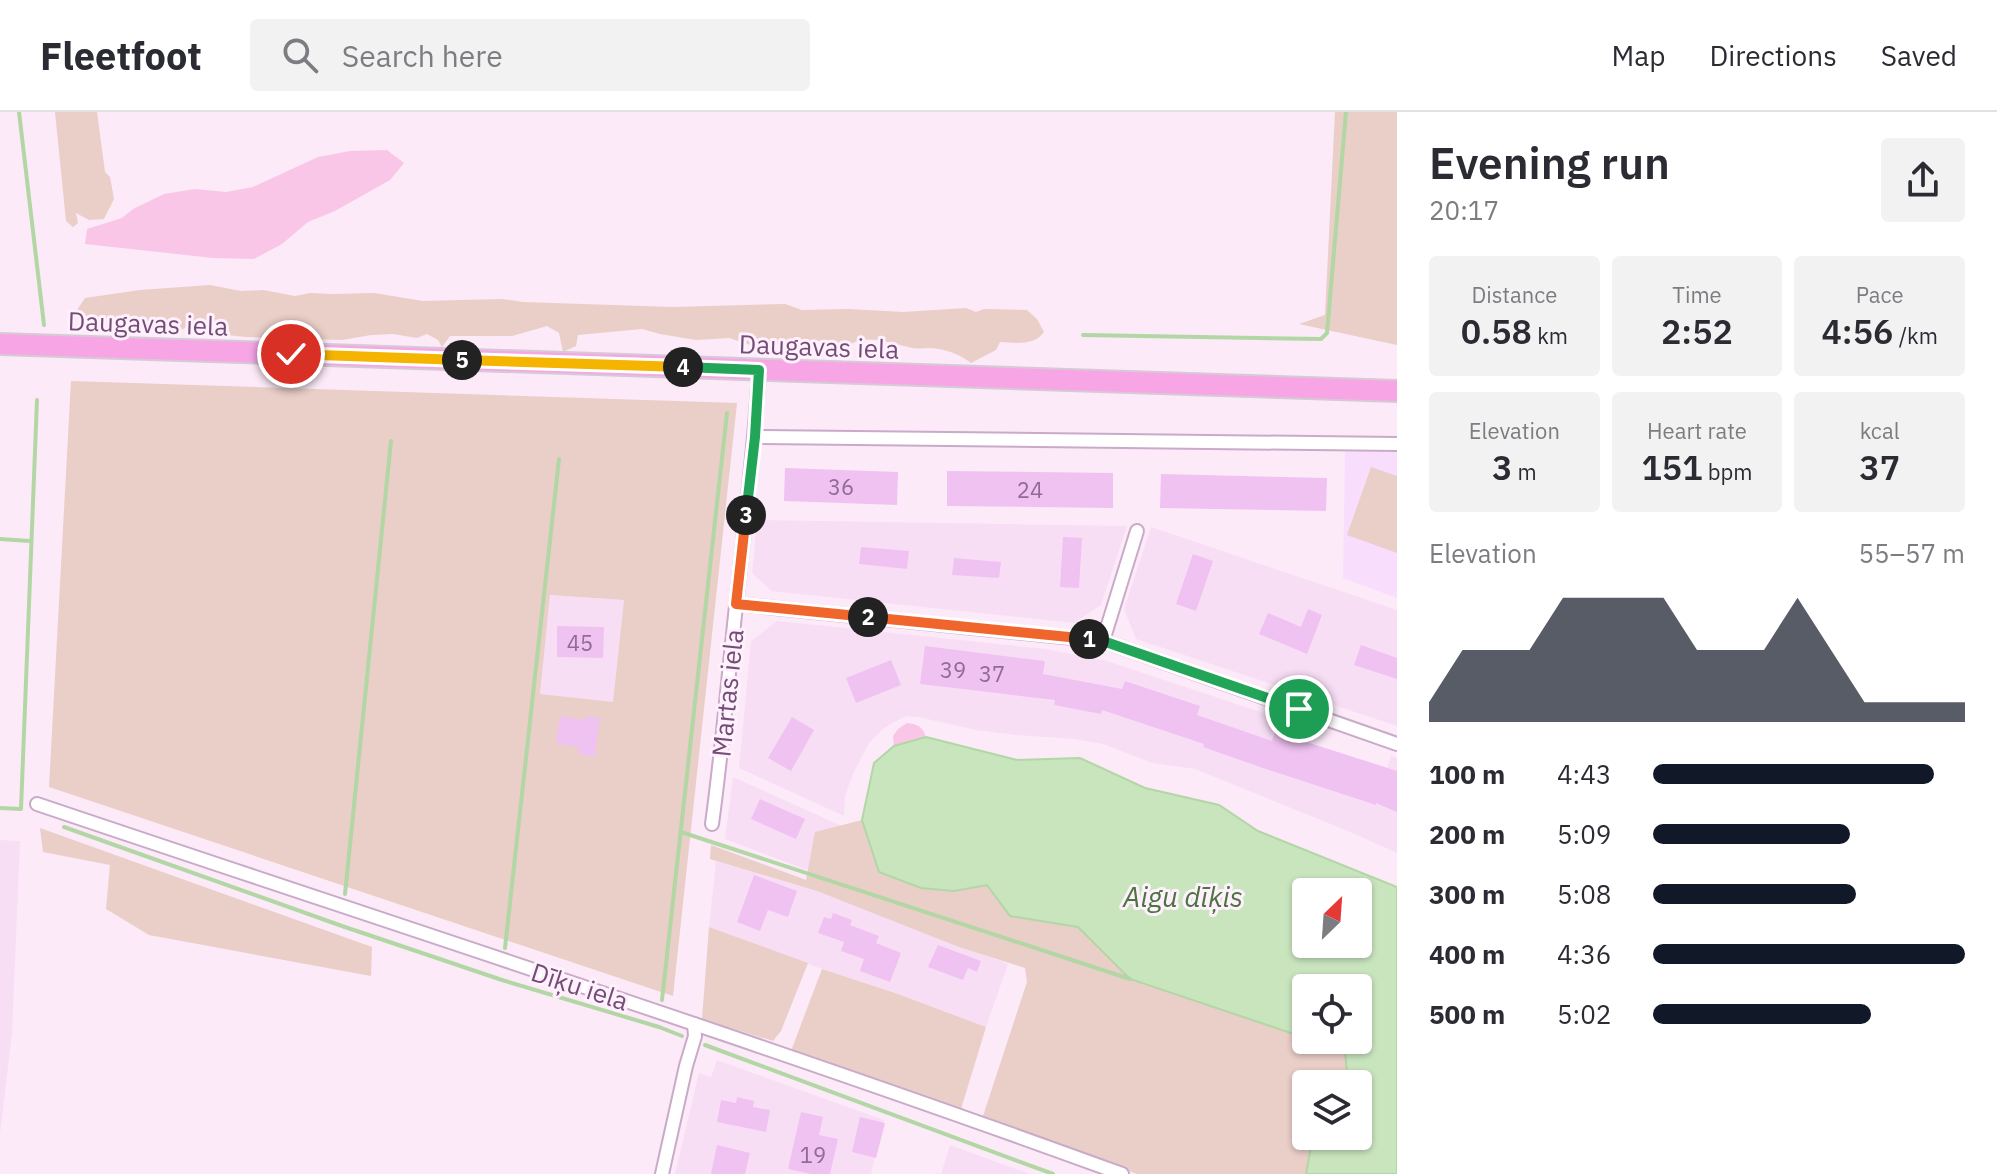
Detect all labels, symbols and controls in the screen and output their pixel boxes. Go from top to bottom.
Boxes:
search box [250,19,810,91]
text: Fleetfoot [40,31,202,80]
icon: search [278,33,322,77]
text: Search here [342,36,503,75]
text: Map [1611,37,1665,74]
text: Directions [1709,37,1837,74]
text: Saved [1881,37,1957,74]
text: Evening run [1429,134,1670,191]
button: share [1881,138,1965,222]
text: 20:17 [1429,193,1499,227]
text: Distance [1471,280,1557,309]
text: Time [1672,280,1722,309]
text: Pace [1856,280,1904,309]
street label: Daugavas iela [67,303,229,343]
text: 0.58 [1461,309,1532,353]
text: 2:52 [1661,309,1733,353]
text: 4:56 [1821,309,1893,353]
pin [257,320,325,388]
text: km [1532,321,1568,350]
text: /km [1893,321,1938,350]
street label: Daugavas iela [738,326,900,366]
icon: check [269,332,313,376]
pin: 5 [442,340,482,380]
text: 5 [455,345,469,374]
pin: 4 [663,347,703,387]
text: 4 [676,352,690,381]
text: Elevation [1469,416,1560,445]
text: Heart rate [1647,416,1747,445]
text: kcal [1860,416,1900,445]
text: 3 [1492,445,1512,489]
text: 151 [1641,445,1703,489]
text: 37 [1859,445,1900,489]
text: m [1512,457,1537,486]
text: bpm [1703,457,1753,486]
house number: 36 [828,472,854,501]
house number: 24 [1017,475,1043,504]
pin: 3 [726,495,766,535]
text: 3 [739,500,753,529]
text: Elevation [1429,536,1537,570]
text: 55–57 m [1858,536,1965,570]
pin: 2 [848,597,888,637]
text: 2 [861,602,875,631]
pin: 1 [1069,619,1109,659]
text: 1 [1082,624,1096,653]
street label: Martas iela [703,627,751,759]
house number: 45 [567,628,593,657]
house number: 39 [940,655,966,684]
house number: 37 [979,659,1005,688]
pin [1265,675,1333,743]
icon: arrive [1277,687,1321,731]
text: 100 m [1429,757,1505,791]
text: 4:43 [1557,757,1611,791]
text: 200 m [1429,817,1505,851]
text: 5:09 [1557,817,1611,851]
text: 300 m [1429,877,1505,911]
text: 5:08 [1557,877,1611,911]
water label: Aigu dīķis [1122,878,1243,915]
north arrow [1292,878,1372,958]
map controls [1292,878,1372,1150]
text: 400 m [1429,937,1505,971]
text: 4:36 [1557,937,1611,971]
street label: Dīķu iela [527,954,633,1018]
button: locate [1292,974,1372,1054]
text: 500 m [1429,997,1505,1031]
text: 5:02 [1557,997,1611,1031]
button: layers [1292,1070,1372,1150]
house number: 19 [800,1140,826,1169]

